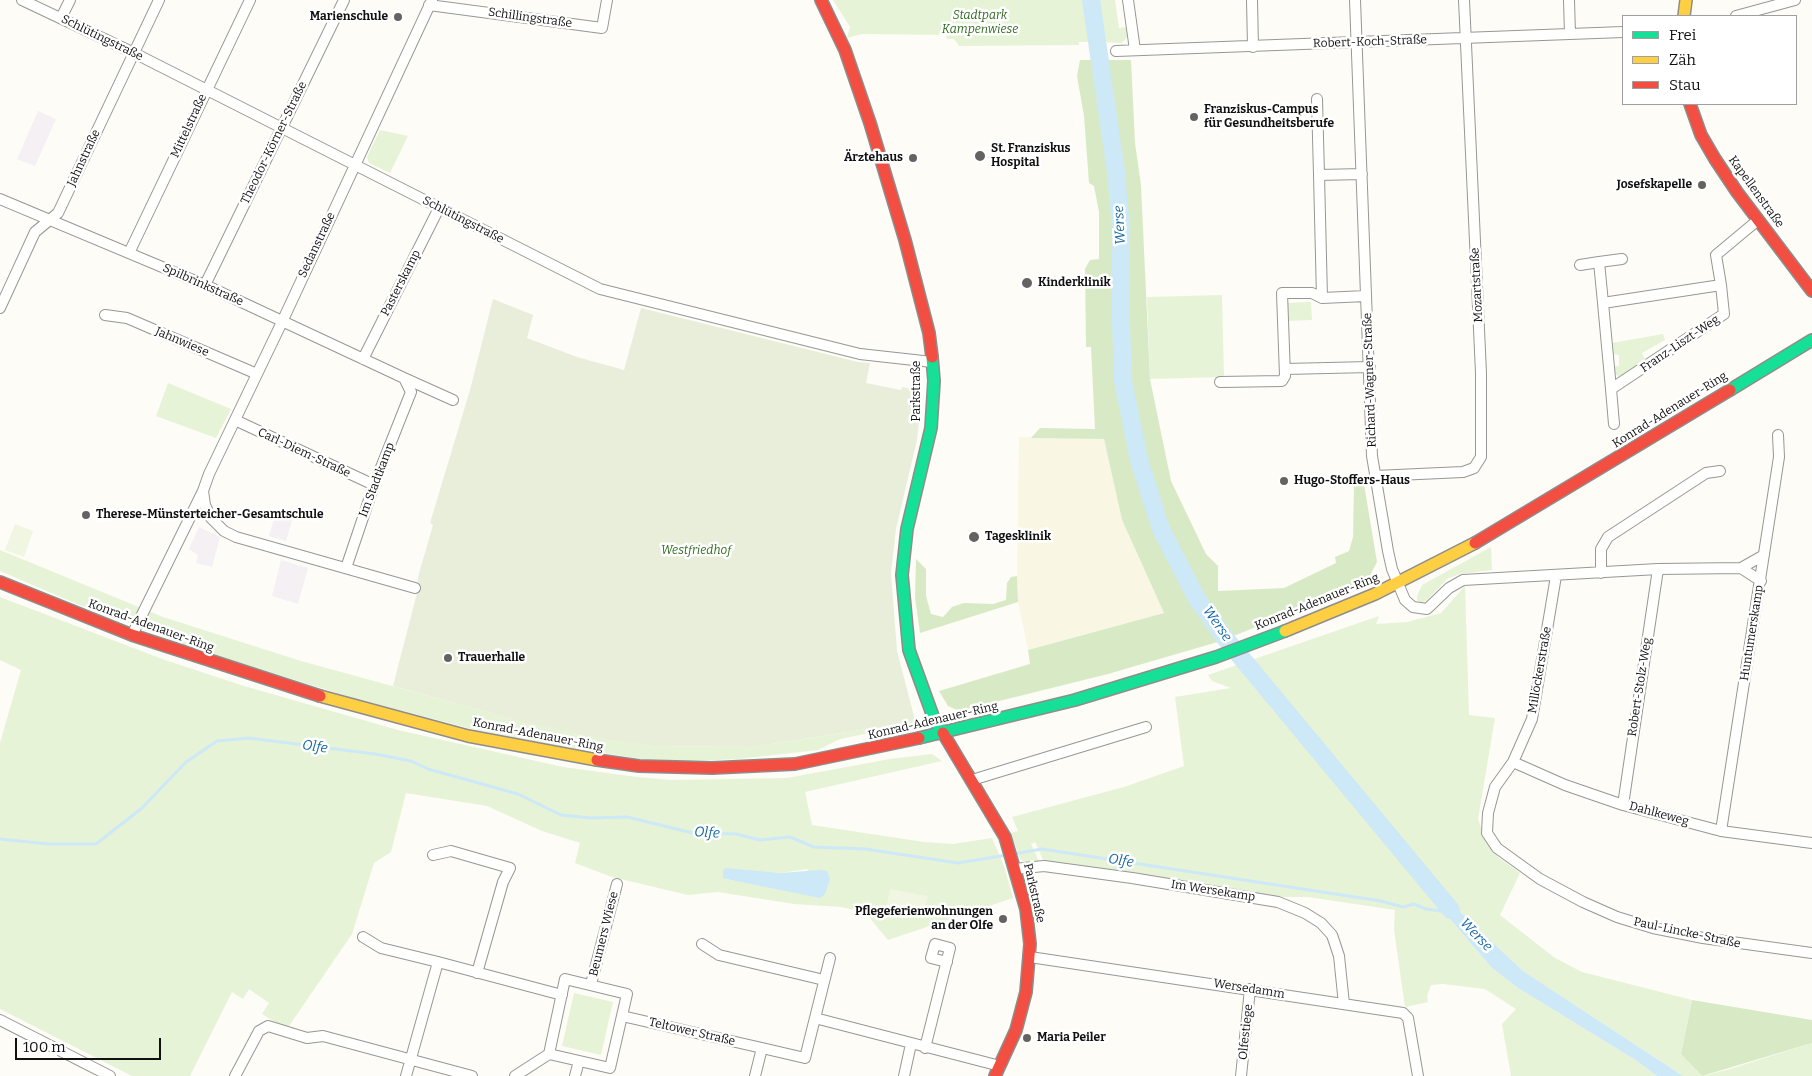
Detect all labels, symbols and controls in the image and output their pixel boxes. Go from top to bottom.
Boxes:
street label: Schillingstraße [487,5,573,31]
park label: Stadtpark Kampenwiese [942,9,1018,37]
place label: Marienschule [310,10,388,24]
marker: Marienschule [392,11,404,23]
street label: Schlütingstraße [59,12,145,64]
legend [1622,15,1797,105]
text: Frei [1669,26,1696,44]
street label: Robert-Koch-Straße [1313,33,1427,51]
text: Zäh [1669,51,1696,69]
text: Stau [1669,76,1701,94]
street label: Theodor-Körner-Straße [238,79,310,207]
street label: Mittelstraße [168,92,210,160]
place label: Franziskus-Campus für Gesundheitsberufe [1204,103,1334,131]
marker: Franziskus-Campus für Gesundheitsberufe [1188,111,1200,123]
street label: Jahnstraße [65,127,103,189]
place label: St. Franziskus Hospital [991,142,1070,170]
marker: St. Franziskus Hospital [973,149,987,163]
place label: Ärztehaus [844,151,903,165]
marker: Ärztehaus [907,152,919,164]
street label: Kapellenstraße [1725,153,1787,231]
place label: Josefskapelle [1617,178,1692,192]
marker: Josefskapelle [1696,179,1708,191]
street label: Schlütingstraße [420,193,506,247]
water label: Werse [1111,205,1129,245]
street label: Sedanstraße [296,210,338,280]
street label: Pasterskamp [378,247,424,319]
street label: Mozartstraße [1468,247,1486,323]
street label: Spilbrinkstraße [161,261,245,309]
marker: Kinderklinik [1020,276,1034,290]
place label: Kinderklinik [1038,276,1111,290]
street label: Richard-Wagner-Straße [1360,312,1380,448]
street label: Franz-Liszt-Weg [1638,312,1722,376]
street label: Jahnwiese [153,324,211,360]
street label: Parkstraße [910,361,924,421]
street label: Konrad-Adenauer-Ring [1610,369,1730,451]
street label: Carl-Diem-Straße [255,425,353,481]
street label: Im Stadtkamp [356,441,398,519]
place label: Hugo-Stoffers-Haus [1294,474,1410,488]
marker: Hugo-Stoffers-Haus [1278,475,1290,487]
place label: Therese-Münsterteicher-Gesamtschule [96,508,323,522]
marker: Therese-Münsterteicher-Gesamtschule [80,509,92,521]
marker: Tagesklinik [967,530,981,544]
place label: Tagesklinik [985,530,1051,544]
park label: Westfriedhof [661,544,731,558]
street label: Konrad-Adenauer-Ring [1253,570,1381,634]
street label: Huntumerskamp [1737,584,1767,682]
street label: Konrad-Adenauer-Ring [86,597,216,655]
water label: Werse [1199,603,1235,645]
street label: Millöckerstraße [1525,625,1555,715]
street label: Robert-Stolz-Weg [1625,636,1655,738]
place label: Trauerhalle [458,651,525,665]
marker: Trauerhalle [442,652,454,664]
street label: Konrad-Adenauer-Ring [867,699,999,743]
street label: Konrad-Adenauer-Ring [471,715,605,755]
water label: Olfe [301,737,329,757]
street label: Dahlkeweg [1628,799,1690,829]
water label: Olfe [694,824,720,842]
water label: Olfe [1107,851,1135,871]
street label: Parkstraße [1020,862,1048,924]
street label: Im Wersekamp [1170,877,1256,905]
street label: Beumers Wiese [586,890,622,978]
place label: Pflegeferienwohnungen an der Olfe [855,905,993,933]
marker: Pflegeferienwohnungen an der Olfe [997,913,1009,925]
water label: Werse [1456,915,1496,955]
street label: Paul-Lincke-Straße [1632,915,1742,951]
street label: Wersedamm [1212,976,1286,1002]
street label: Olfestiege [1236,1003,1256,1061]
street label: Teltower Straße [647,1015,737,1049]
scale bar [18,1028,164,1060]
place label: Maria Peiler [1037,1031,1106,1045]
marker: Maria Peiler [1021,1032,1033,1044]
text: 100 m [23,1038,66,1056]

